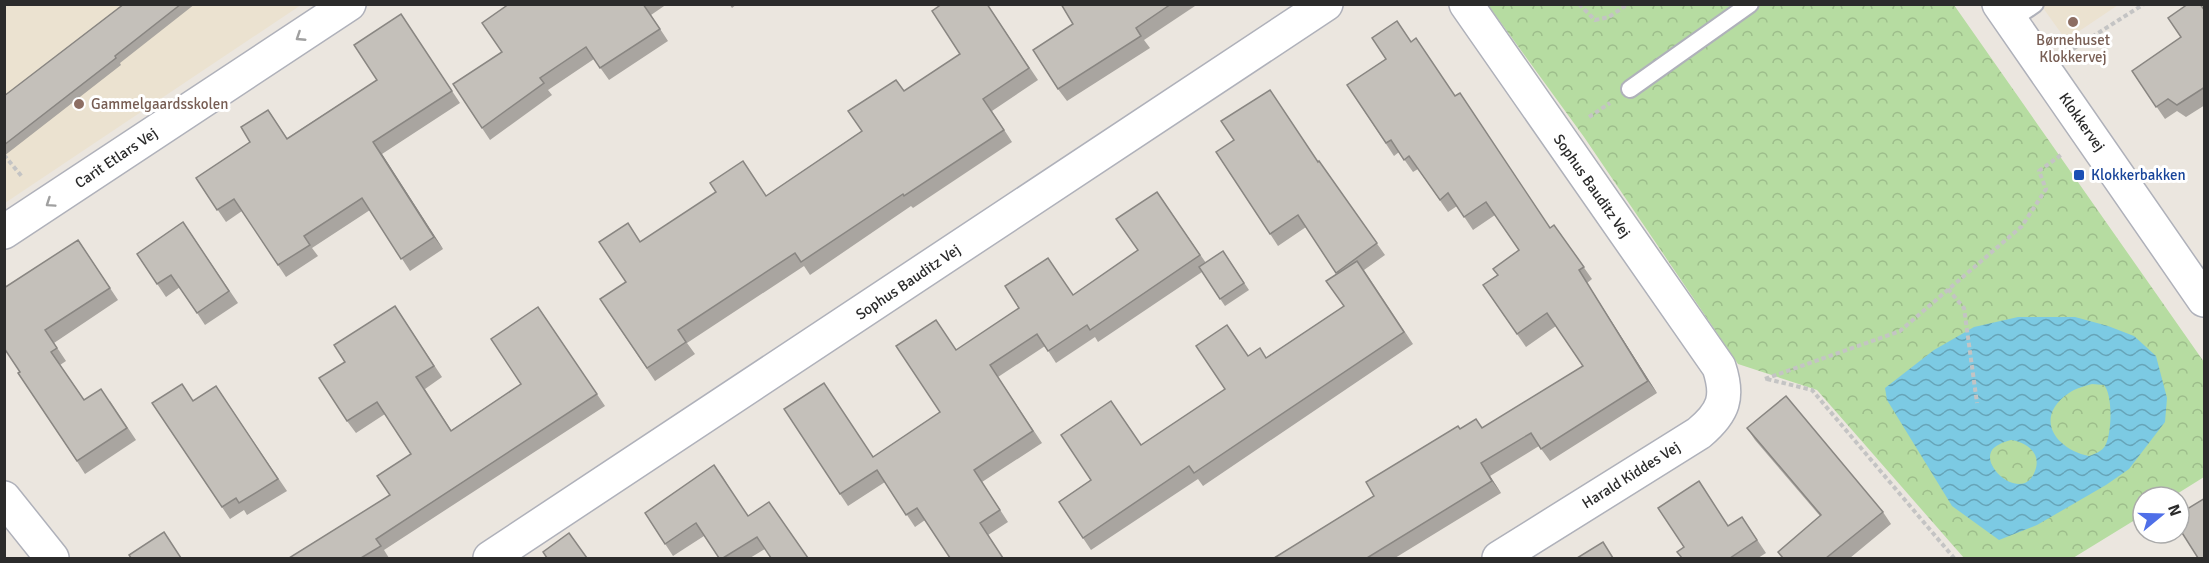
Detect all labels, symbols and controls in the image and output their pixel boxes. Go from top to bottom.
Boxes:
marker: Børnehuset Klokkervej [2066,15,2080,29]
one-way arrow [296,30,307,41]
place label: Børnehuset Klokkervej [2036,31,2110,66]
street label: Klokkervej [2055,89,2109,155]
place label: Gammelgaardsskolen [91,95,229,113]
marker: Gammelgaardsskolen [72,97,86,111]
street label: Carit Etlars Vej [71,124,161,192]
street label: Sophus Bauditz Vej [1550,131,1634,241]
place label: Klokkerbakken [2091,166,2186,184]
marker: Klokkerbakken [2072,168,2086,182]
one-way arrow [46,196,57,207]
street label: Sophus Bauditz Vej [852,240,964,324]
street label: Harald Kiddes Vej [1579,438,1683,512]
north arrow [2131,485,2191,545]
text: N [2163,502,2186,519]

